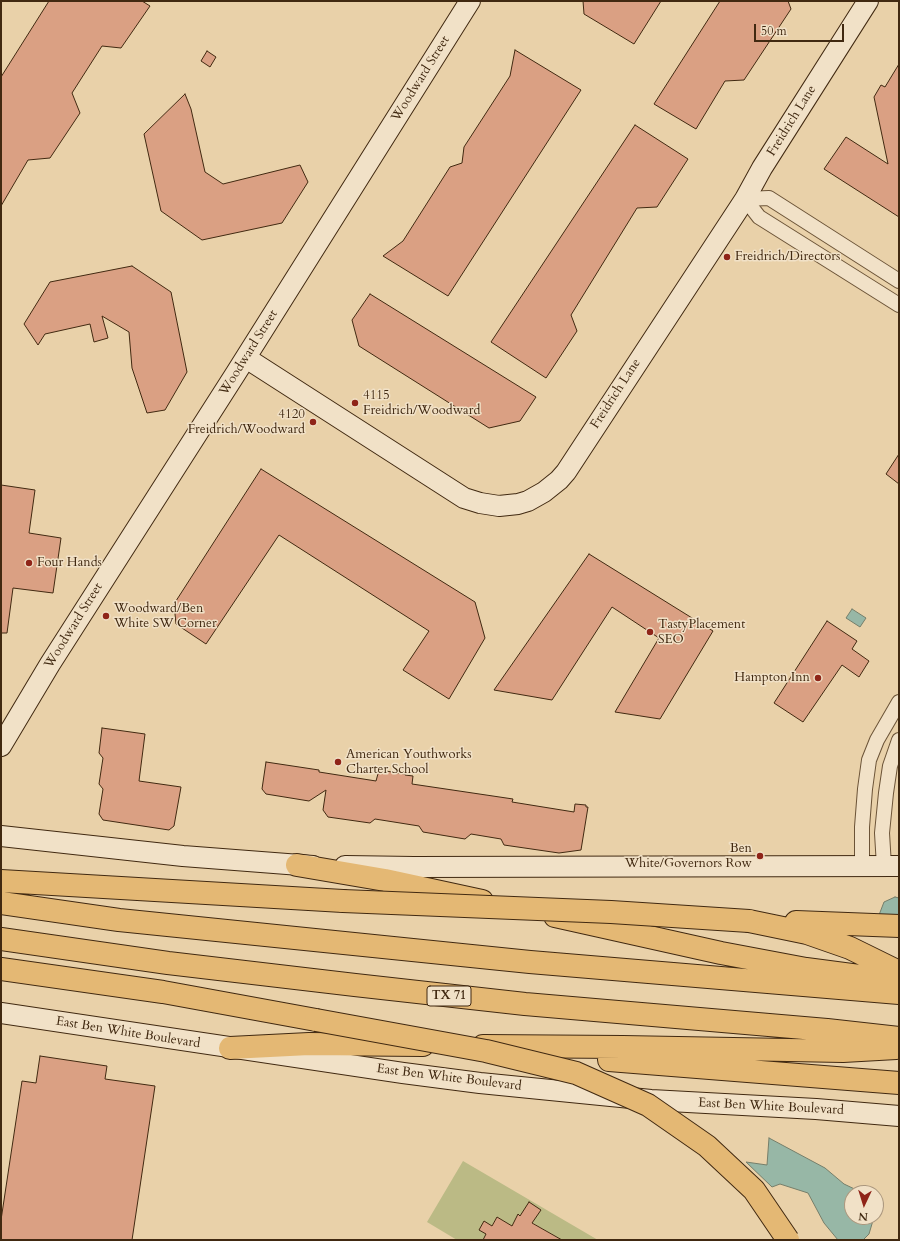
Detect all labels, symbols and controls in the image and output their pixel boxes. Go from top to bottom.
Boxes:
scale bar [756,16,846,42]
text: 50 m [761,23,787,39]
street label: Woodward Street [388,33,454,125]
street label: Freidrich Lane [764,83,820,159]
place label: Freidrich/Directors [735,249,840,265]
marker: Freidrich/Directors [722,252,732,262]
street label: Woodward Street [216,307,282,399]
street label: Freidrich Lane [588,356,644,432]
place label: 4115 Freidrich/Woodward [363,388,480,419]
marker: 4115 Freidrich/Woodward [350,398,360,408]
place label: 4120 Freidrich/Woodward [188,407,305,438]
marker: 4120 Freidrich/Woodward [308,417,318,427]
place label: Four Hands [37,555,102,571]
marker: Four Hands [24,558,34,568]
street label: Woodward Street [41,580,107,672]
place label: Woodward/Ben White SW Corner [114,601,217,632]
marker: Woodward/Ben White SW Corner [101,611,111,621]
place label: TastyPlacement SEO [658,617,745,648]
marker: TastyPlacement SEO [645,627,655,637]
place label: Hampton Inn [734,670,810,686]
marker: Hampton Inn [813,673,823,683]
place label: American Youthworks Charter School [346,747,472,778]
marker: American Youthworks Charter School [333,757,343,767]
place label: Ben White/Governors Row [625,841,752,872]
marker: Ben White/Governors Row [755,851,765,861]
road number: TX 71 [427,986,471,1006]
street label: East Ben White Boulevard [55,1014,201,1052]
street label: East Ben White Boulevard [376,1061,522,1095]
street label: East Ben White Boulevard [698,1095,844,1119]
north arrow [844,1185,884,1225]
text: N [858,1209,868,1224]

